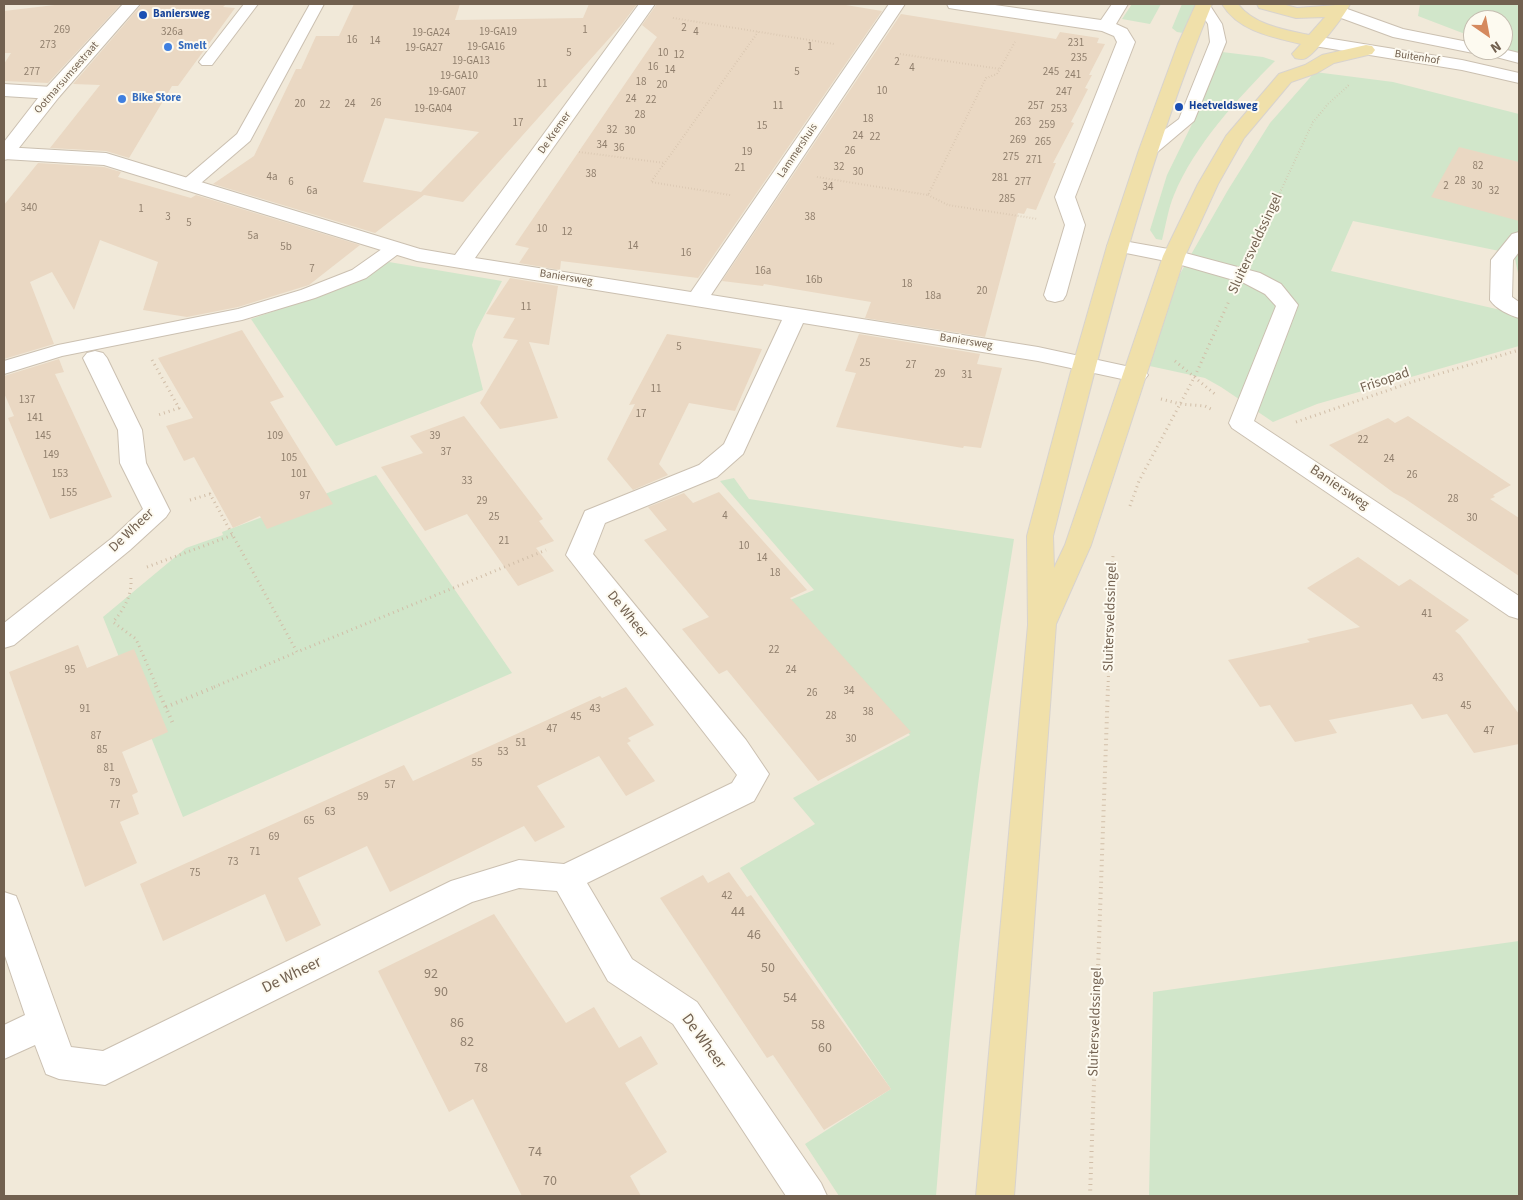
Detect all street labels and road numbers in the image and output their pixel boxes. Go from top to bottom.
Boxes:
street label: Ootmarsumsestraat [32,39,102,117]
street label: Buitenhof [1394,48,1440,68]
street label: De Kremer [536,109,574,157]
street label: Lammershuis [775,122,821,180]
street label: Sluitersveldssingel [1225,191,1287,297]
street label: Baniersweg [539,267,593,289]
street label: Baniersweg [939,331,993,353]
street label: Frisopad [1358,365,1412,397]
street label: Baniersweg [1306,462,1372,514]
street label: De Wheer [106,506,158,556]
street label: Sluitersveldssingel [1101,562,1121,672]
street label: De Wheer [603,588,651,642]
street label: De Wheer [259,953,325,999]
street label: Sluitersveldssingel [1086,967,1106,1077]
street label: De Wheer [677,1011,729,1073]

